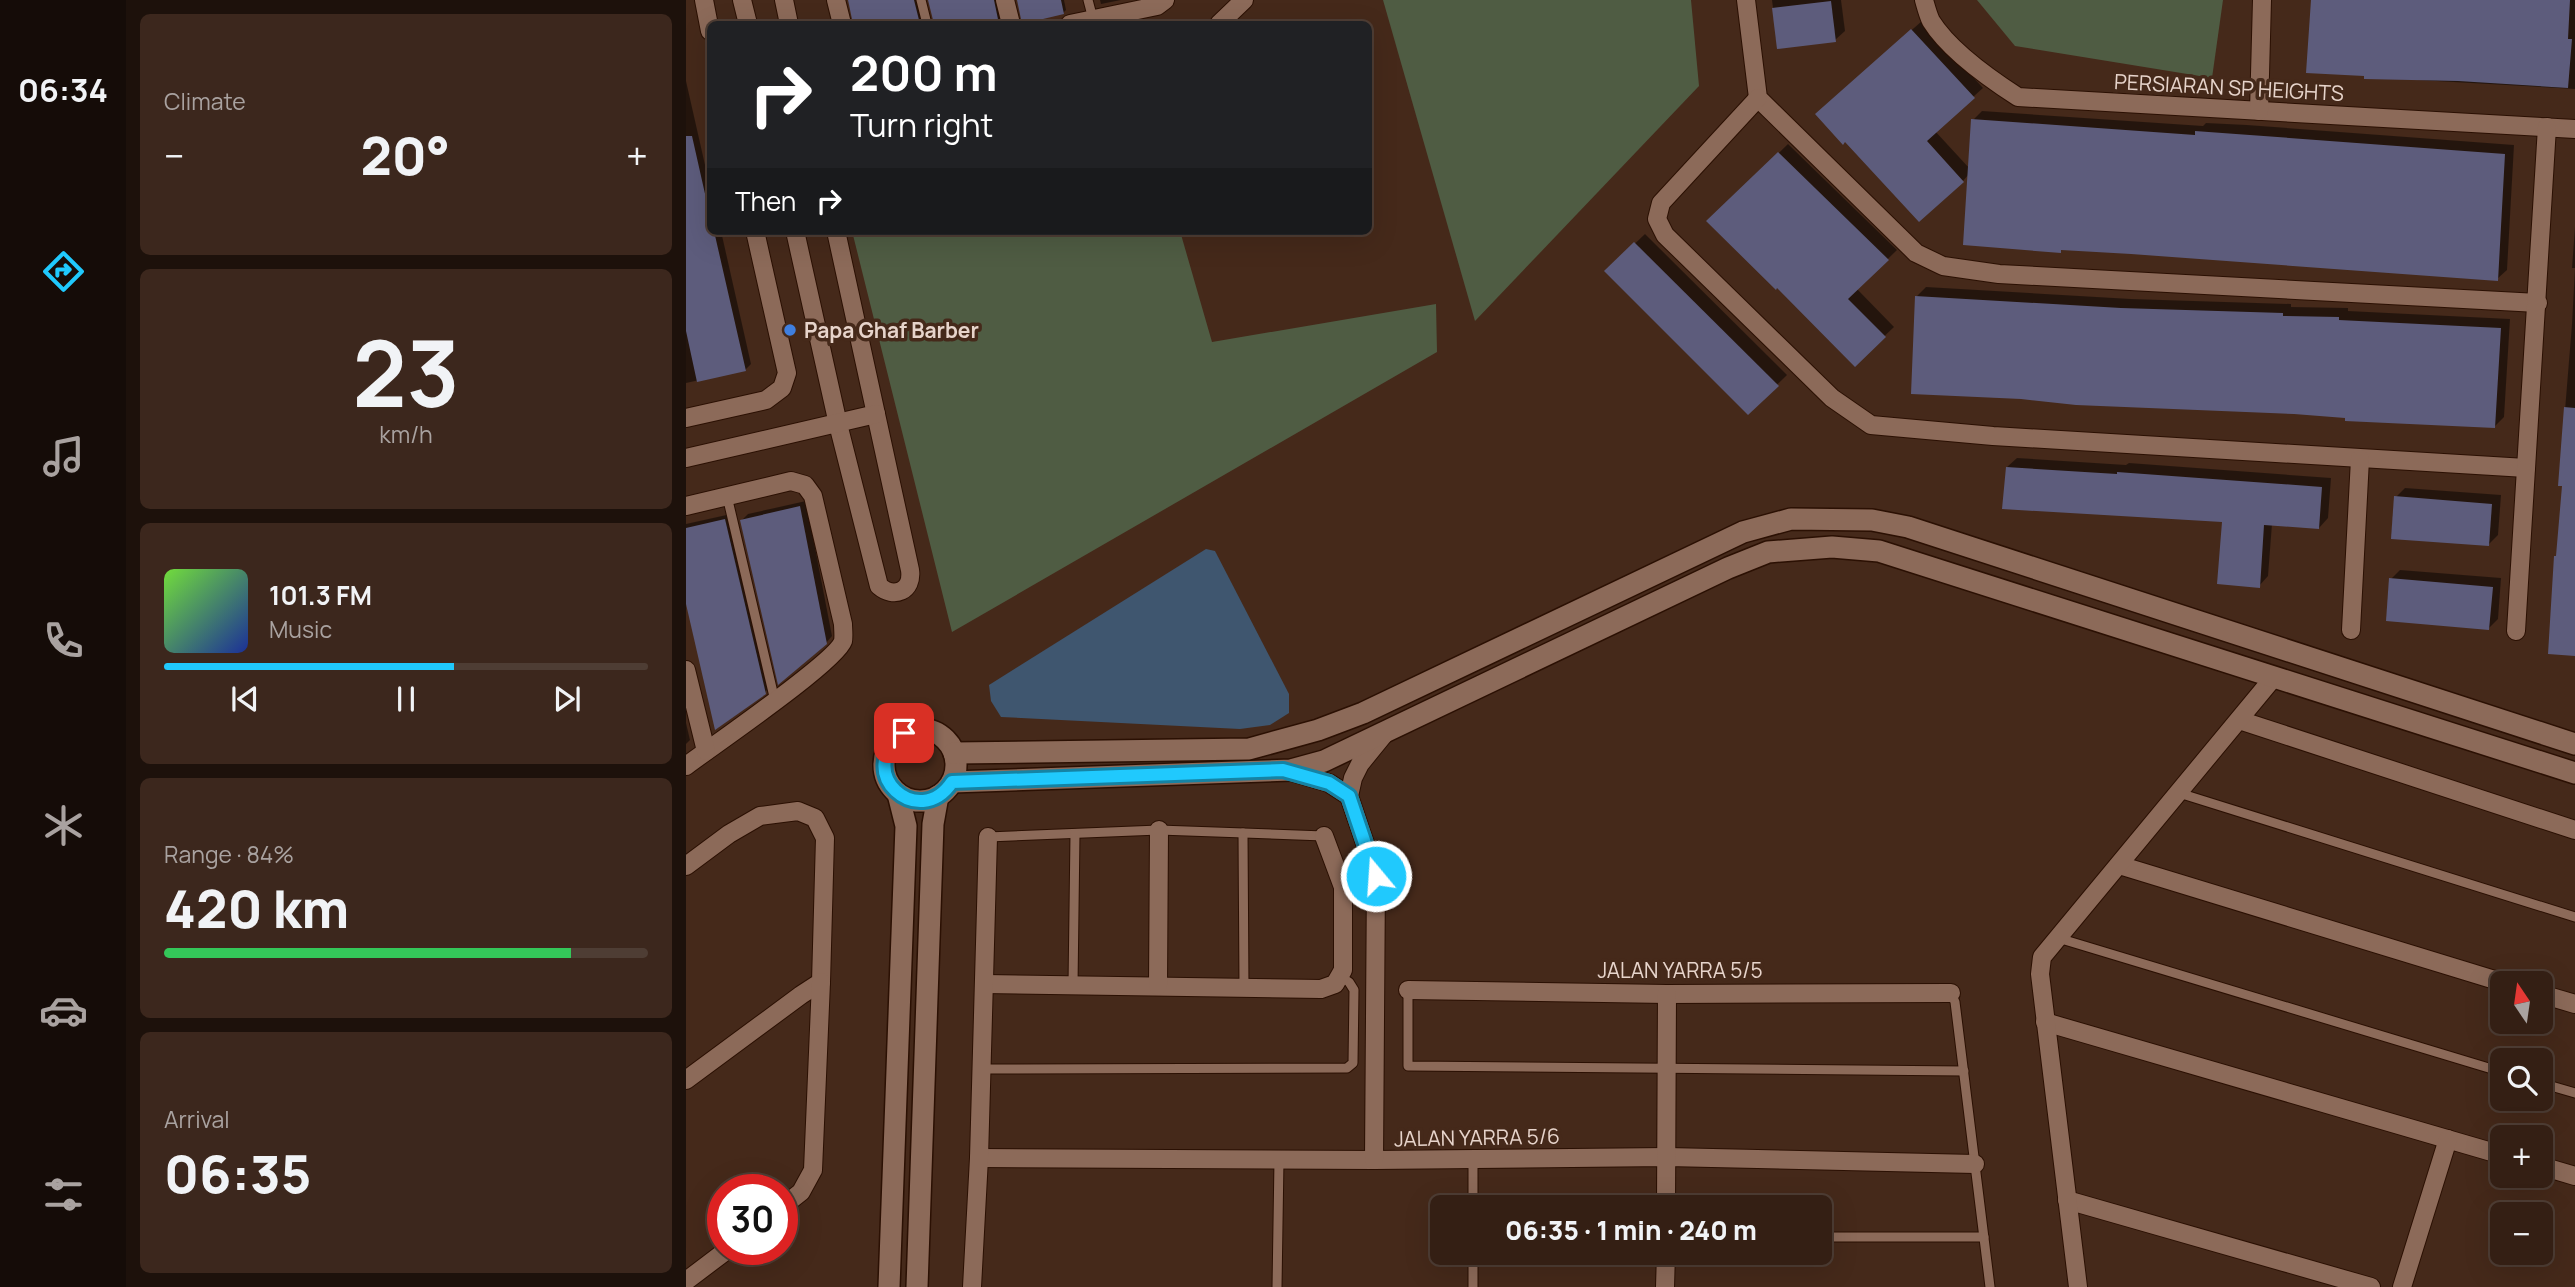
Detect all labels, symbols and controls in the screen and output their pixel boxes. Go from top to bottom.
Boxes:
text: 200 m [850,39,998,106]
icon: right [735,49,826,140]
street label: PERSIARAN SP HEIGHTS [2113,67,2345,107]
text: 06:34 [18,68,108,112]
text: Climate [164,85,246,117]
text: Turn right [850,103,993,147]
text: 20° [360,120,450,191]
text: − [164,129,185,181]
text: + [626,129,648,181]
icon: right [810,182,848,220]
text: Then [735,183,796,219]
icon: directions [39,247,88,296]
text: 23 [352,310,460,434]
place label: Papa Ghaf Barber [804,316,979,344]
marker: Papa Ghaf Barber [782,322,798,338]
text: km/h [379,418,433,450]
icon: music [39,432,88,481]
text: 101.3 FM [269,577,372,613]
text: Music [269,613,332,645]
icon: phone [39,616,88,665]
icon: previous [226,680,264,718]
icon: pause [387,680,425,718]
icon: next [548,680,586,718]
pin [874,703,934,763]
icon: arrive [885,714,923,752]
icon: climate [39,801,88,850]
text: Range · 84% [164,838,294,870]
position arrow [1339,839,1413,913]
text: 420 km [164,873,349,944]
street label: JALAN YARRA 5/5 [1597,956,1763,984]
north arrow [2490,971,2553,1034]
map controls [2490,971,2553,1265]
icon: car [39,986,88,1035]
button: search [2490,1048,2553,1111]
text: Arrival [164,1103,230,1135]
street label: JALAN YARRA 5/6 [1394,1122,1560,1152]
button: + [2490,1125,2553,1188]
text: 06:35 [164,1138,311,1209]
icon: filters [39,1170,88,1219]
speed limit sign: 30 [707,1174,798,1265]
button: − [2490,1202,2553,1265]
text: 06:35 · 1 min · 240 m [1505,1212,1757,1248]

